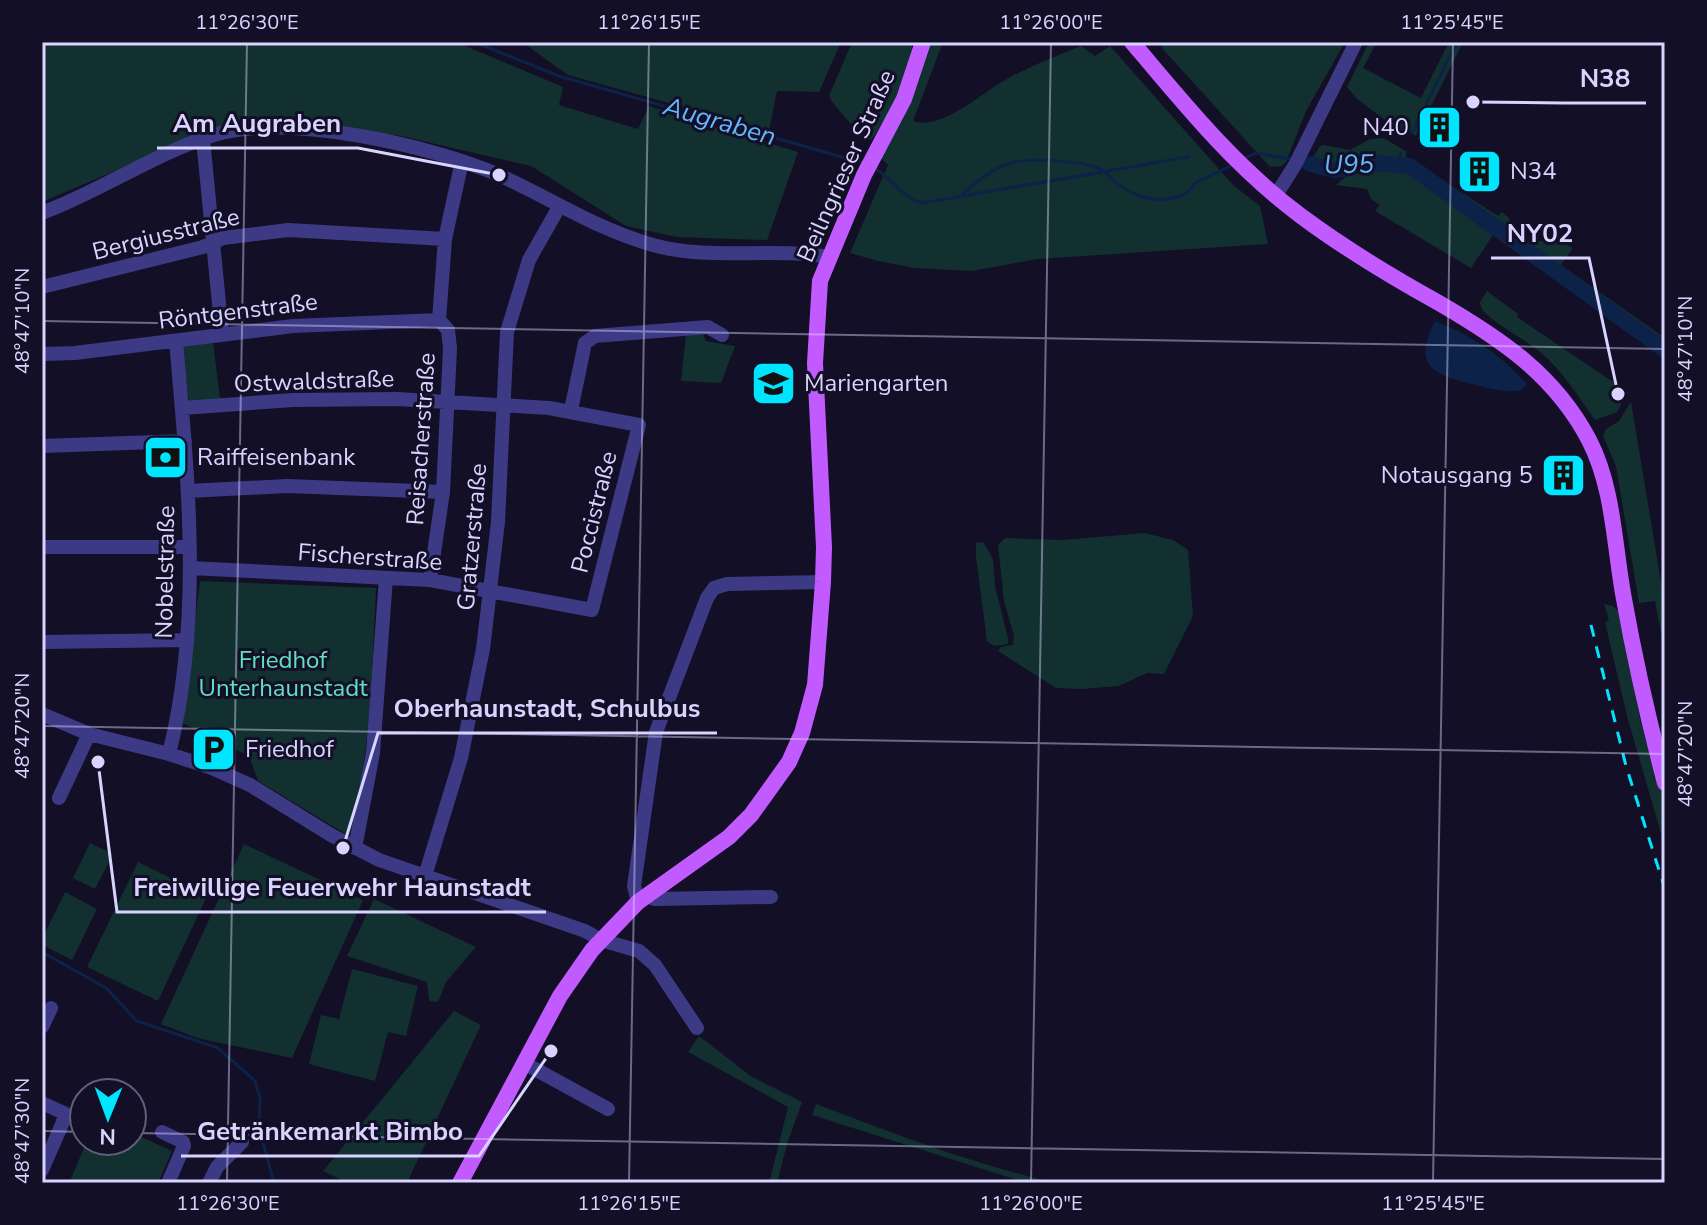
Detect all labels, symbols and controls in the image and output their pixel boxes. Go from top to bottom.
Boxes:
text: 11°26'30"E [195,9,299,36]
text: 11°26'15"E [597,9,701,36]
text: 11°26'00"E [999,9,1103,36]
text: 11°25'45"E [1400,9,1504,36]
callout: N38 [1563,53,1646,103]
text: N38 [1580,61,1630,96]
street label: Beilngrieser Straße [789,65,903,267]
water label: Augraben [659,88,780,154]
callout: Am Augraben [157,98,358,148]
building icon: N40 [1416,103,1464,151]
text: Am Augraben [173,106,341,141]
place label: N40 [1362,111,1409,143]
water label: U95 [1324,147,1375,182]
building icon: N34 [1455,147,1503,195]
place label: N34 [1510,155,1557,187]
street label: Bergiusstraße [89,200,243,268]
callout: NY02 [1491,208,1589,258]
text: NY02 [1507,216,1573,251]
text: 48°47'10"N [9,268,36,374]
street label: Röntgenstraße [157,285,319,337]
text: 48°47'10"N [1672,296,1699,402]
street label: Reisacherstraße [399,352,443,526]
school or university icon: Mariengarten [749,359,797,407]
street label: Ostwaldstraße [233,362,395,400]
place label: Mariengarten [804,367,949,399]
bank icon: Raiffeisenbank [142,433,190,481]
place label: Raiffeisenbank [197,441,356,473]
street label: Poccistraße [563,448,625,576]
building icon: Notausgang 5 [1540,451,1588,499]
place label: Notausgang 5 [1381,459,1533,491]
street label: Gratzerstraße [450,462,494,612]
street label: Nobelstraße [148,505,182,639]
street label: Fischerstraße [297,536,443,578]
park label: Friedhof Unterhaunstadt [198,644,368,704]
text: 48°47'20"N [9,673,36,779]
callout: Oberhaunstadt, Schulbus [378,683,717,733]
text: Oberhaunstadt, Schulbus [394,691,700,726]
text: 48°47'20"N [1672,701,1699,807]
parking icon: Friedhof [190,725,238,773]
place label: Friedhof [245,733,335,765]
callout: Freiwillige Feuerwehr Haunstadt [117,862,546,912]
text: Freiwillige Feuerwehr Haunstadt [133,870,532,905]
north arrow [68,1077,148,1157]
text: 48°47'30"N [9,1078,36,1184]
callout: Getränkemarkt Bimbo [181,1106,479,1156]
text: Getränkemarkt Bimbo [197,1114,463,1149]
text: N [99,1121,116,1151]
text: 11°26'30"E [176,1190,280,1217]
text: 11°26'15"E [577,1190,681,1217]
text: 11°26'00"E [979,1190,1083,1217]
text: 11°25'45"E [1381,1190,1485,1217]

